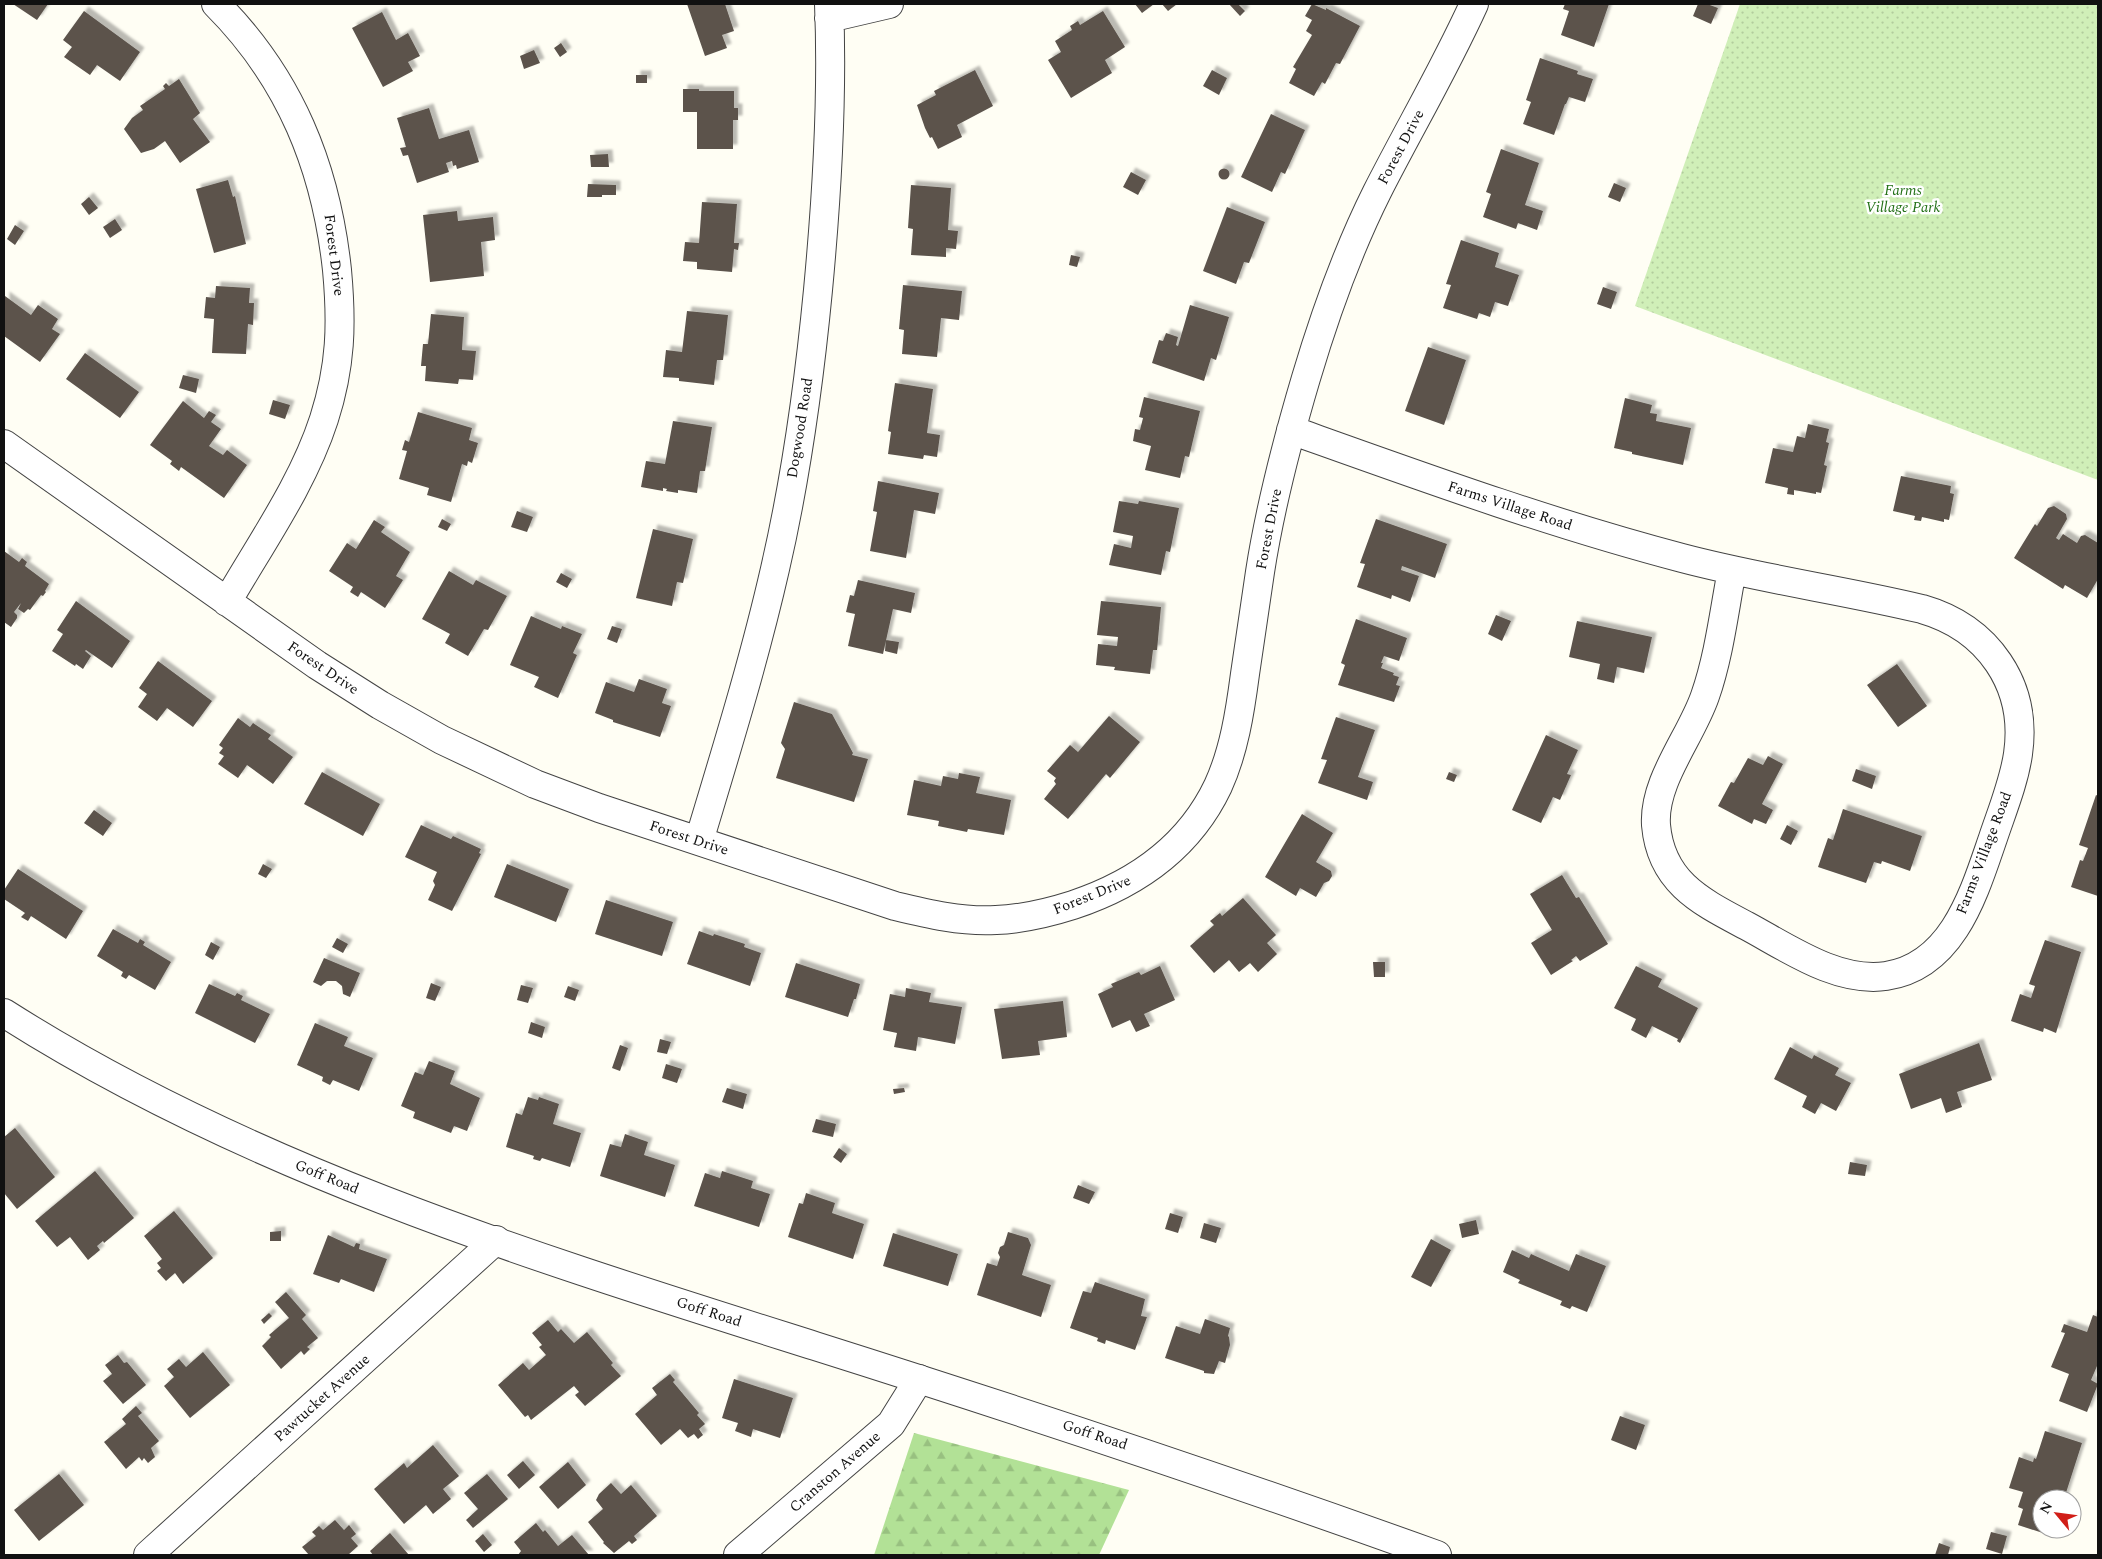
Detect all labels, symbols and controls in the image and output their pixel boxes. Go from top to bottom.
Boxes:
street label: Forest Drive [1372,105,1430,189]
park label: Farms Village Park [1865,179,1941,219]
street label: Forest Drive [318,213,350,297]
street label: Dogwood Road [781,376,819,480]
street label: Farms Village Road [1445,475,1575,537]
street label: Forest Drive [1250,486,1288,572]
street label: Forest Drive [282,635,364,701]
street label: Farms Village Road [1950,788,2018,918]
street label: Forest Drive [646,814,732,862]
street label: Forest Drive [1050,869,1134,921]
street label: Goff Road [291,1154,363,1200]
street label: Goff Road [673,1291,745,1333]
street label: Pawtucket Avenue [269,1348,375,1448]
street label: Goff Road [1059,1414,1131,1456]
street label: Cranston Avenue [784,1426,886,1518]
north arrow [2032,1489,2082,1539]
text: N [2034,1498,2058,1518]

